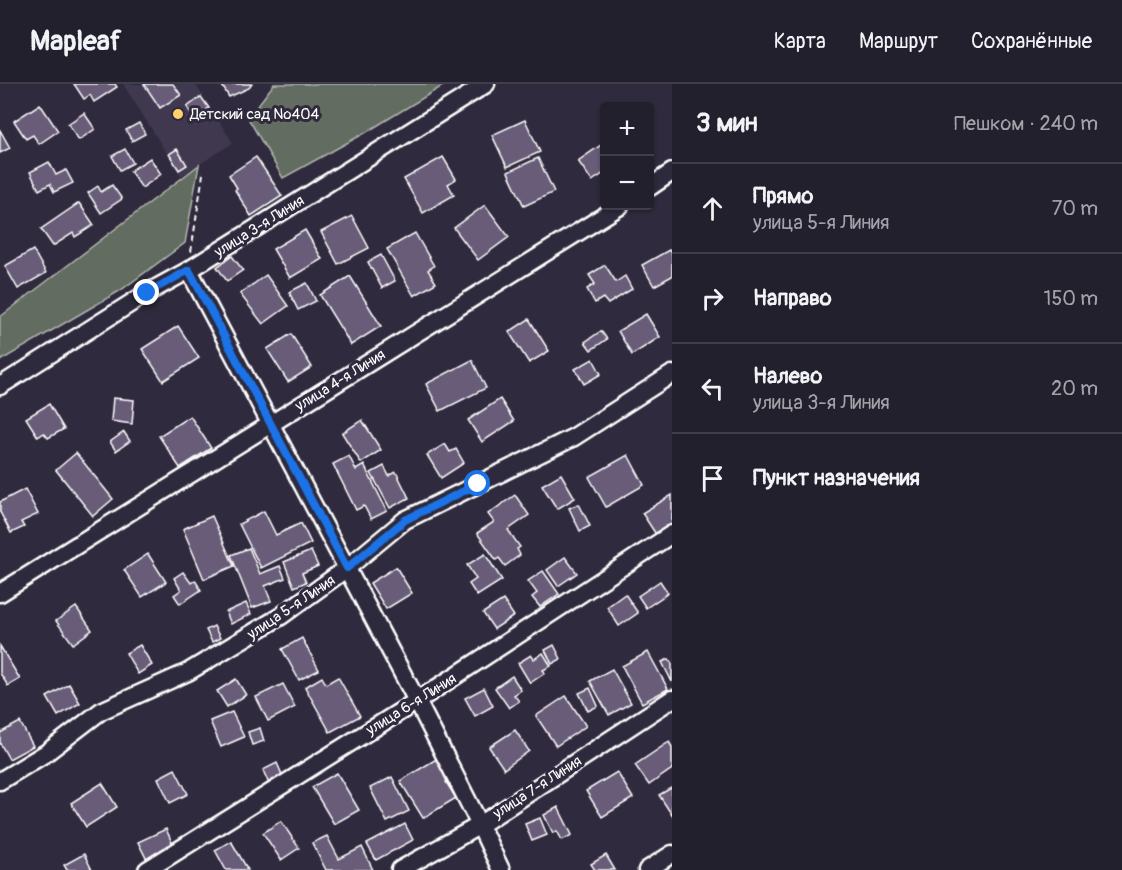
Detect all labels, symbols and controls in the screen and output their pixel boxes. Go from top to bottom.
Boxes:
text: Mapleaf [30,24,121,59]
text: Карта [774,28,826,55]
text: Маршрут [859,28,938,55]
text: Сохранённые [971,28,1092,55]
map controls [600,102,654,210]
button: + [600,102,654,156]
place label: Детский сад №404 [189,105,319,124]
marker: Детский сад №404 [171,107,185,121]
text: 3 мин [696,107,758,139]
text: Пешком · 240 m [954,111,1098,136]
button: − [600,156,654,210]
text: Прямо [753,182,813,210]
street label: улица 3-я Линия [210,191,308,262]
icon: ahead [696,192,729,225]
text: 70 m [1052,196,1098,221]
text: улица 5-я Линия [753,210,889,235]
route end [133,279,159,305]
icon: right [696,282,729,315]
text: Направо [753,284,832,312]
text: 150 m [1044,286,1098,311]
street label: улица 4-я Линия [291,345,389,416]
text: Налево [753,362,822,390]
icon: left [696,372,729,405]
text: 20 m [1051,376,1098,401]
text: улица 3-я Линия [753,390,890,415]
icon: arrive [696,462,729,495]
text: Пункт назначения [753,464,920,492]
route start [464,470,490,496]
street label: улица 5-я Линия [243,571,339,644]
street label: улица 6-я Линия [362,669,460,740]
street label: улица 7-я Линия [488,752,585,824]

